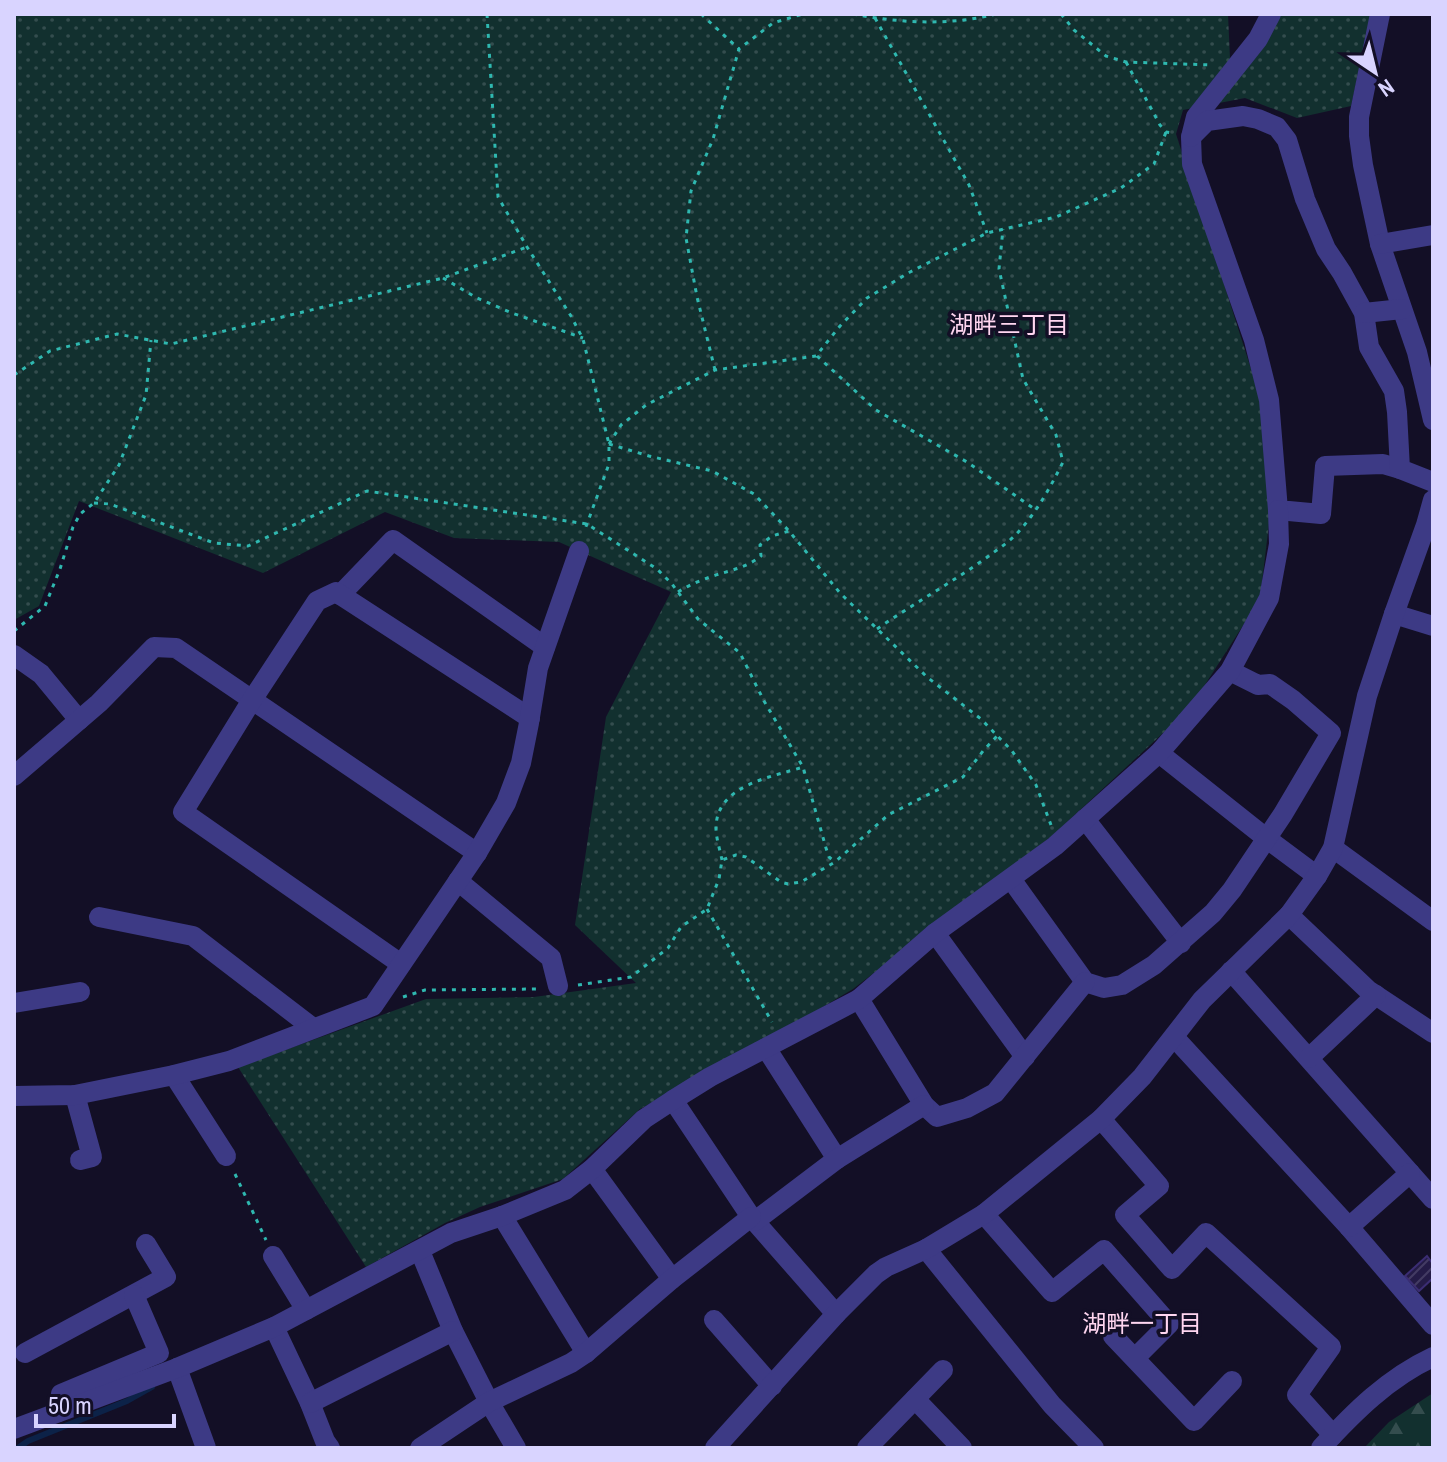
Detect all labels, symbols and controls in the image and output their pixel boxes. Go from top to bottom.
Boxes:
north arrow [1335,32,1415,112]
text: N [1373,72,1400,104]
district label: 湖畔三丁目 [949,308,1069,340]
district label: 湖畔一丁目 [1082,1307,1202,1339]
scale bar [36,1378,174,1428]
text: 50 m [48,1389,92,1421]

